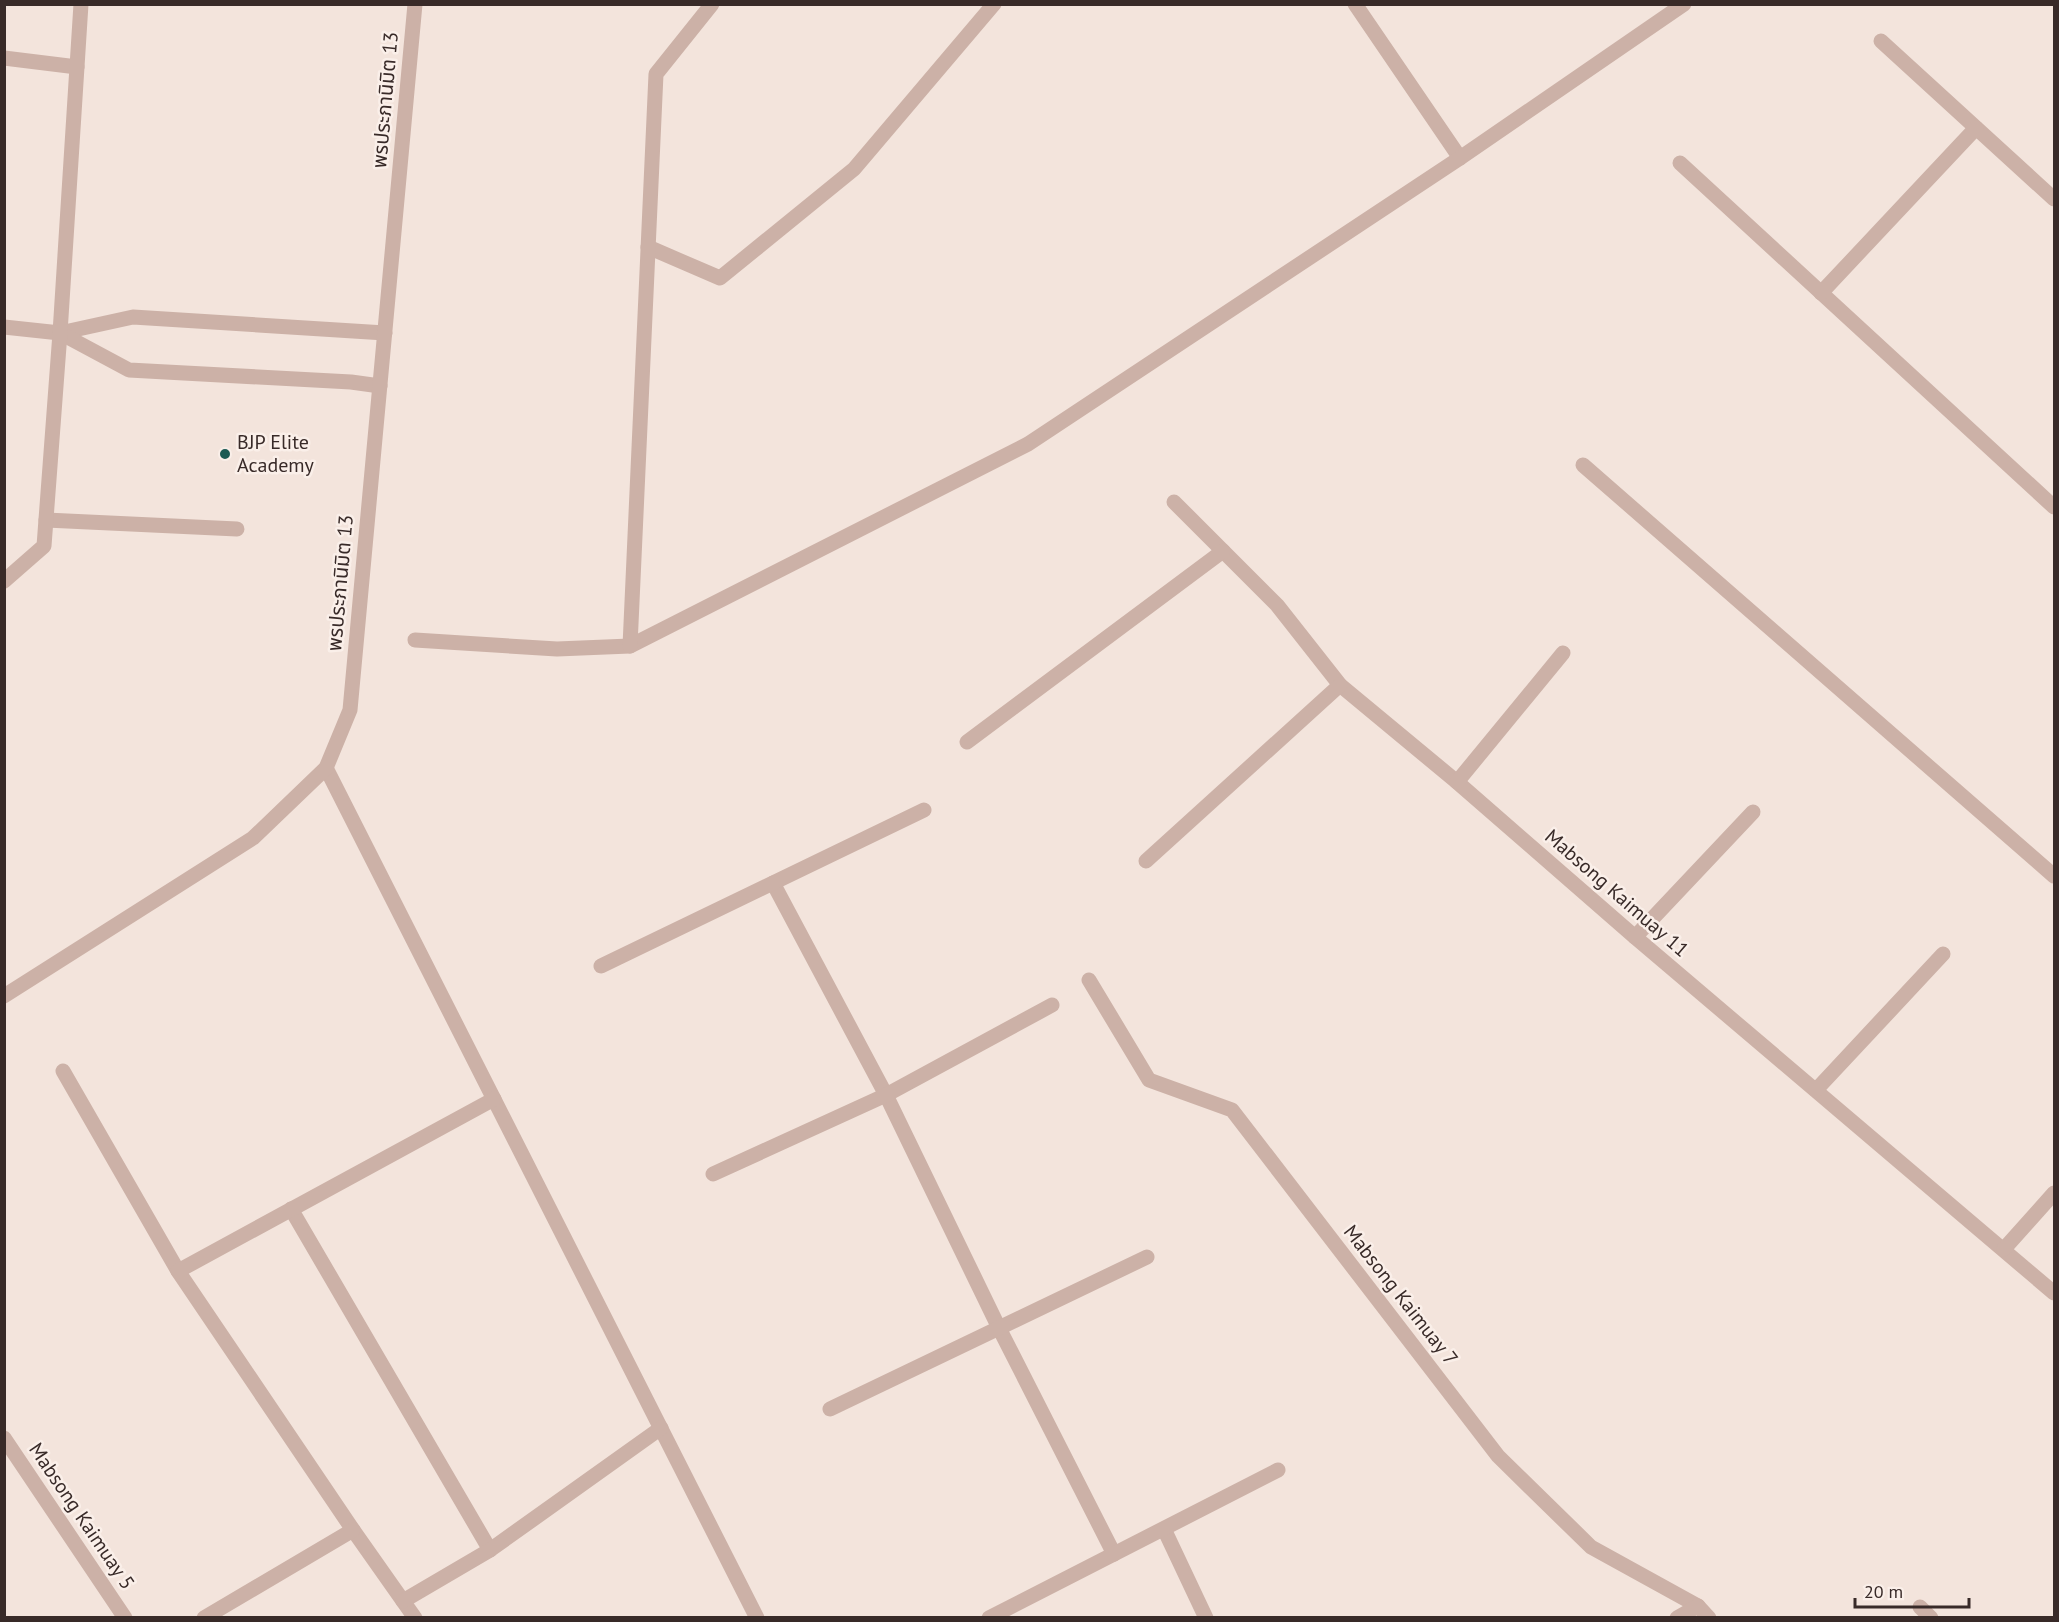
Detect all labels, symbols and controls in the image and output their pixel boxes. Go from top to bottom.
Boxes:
street label: พรประภานิมิต 13 [366,31,404,169]
place label: BJP Elite Academy [237,429,315,478]
marker: BJP Elite Academy [218,447,232,461]
street label: พรประภานิมิต 13 [321,514,359,652]
street label: Mabsong Kaimuay 11 [1540,823,1694,963]
street label: Mabsong Kaimuay 7 [1338,1219,1464,1371]
street label: Mabsong Kaimuay 5 [23,1438,141,1594]
scale bar [1855,1571,1969,1609]
text: 20 m [1864,1580,1903,1603]

